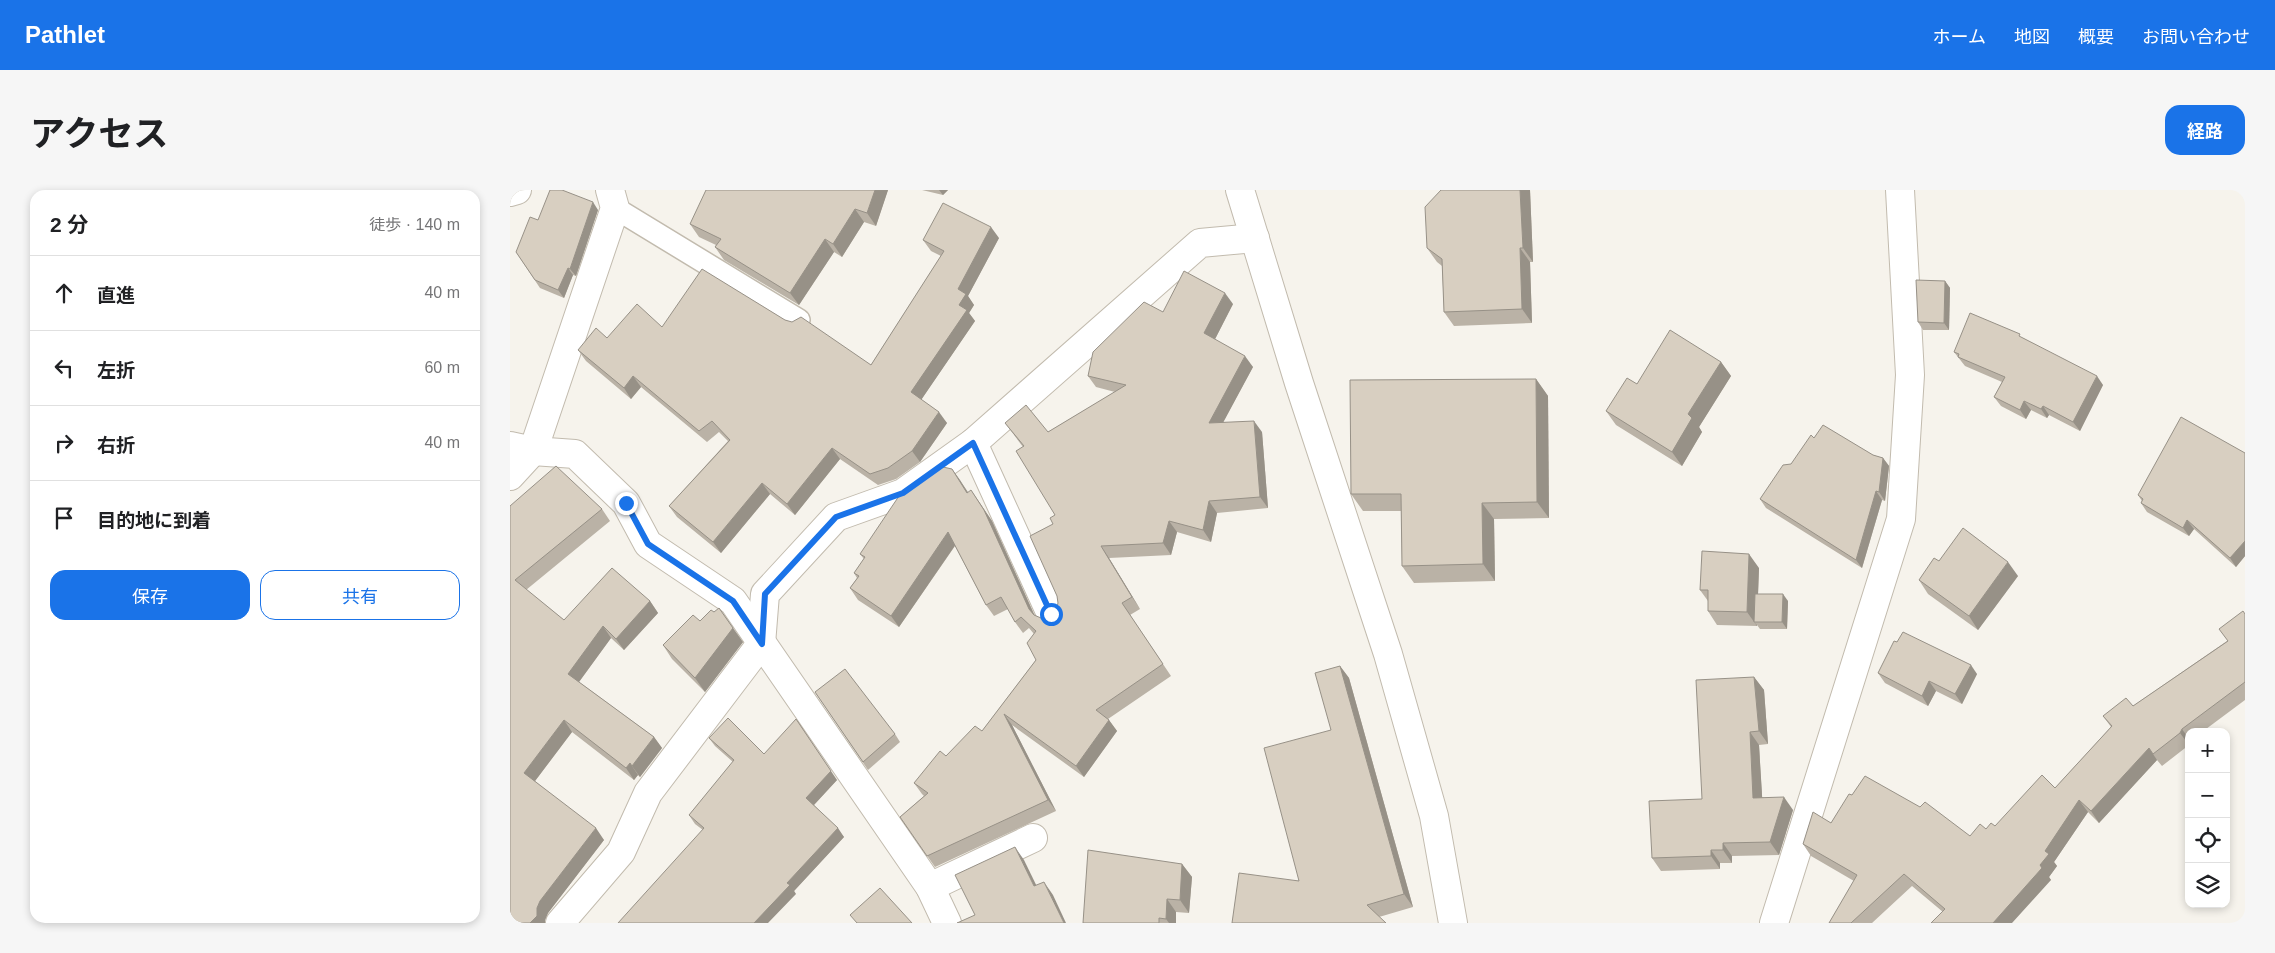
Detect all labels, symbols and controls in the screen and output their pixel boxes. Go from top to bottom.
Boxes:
text: Pathlet [25,21,105,48]
text: ホーム [1933,27,1986,47]
text: 地図 [2014,27,2050,47]
text: 概要 [2078,27,2114,47]
text: お問い合わせ [2142,27,2250,47]
button: 経路 [2165,105,2245,155]
text: アクセス [30,114,168,153]
text: 2 分 [50,213,89,236]
text: 徒歩 · 140 m [369,216,460,233]
icon: ahead [50,279,78,307]
text: 40 m [424,284,460,301]
text: 直進 [97,285,135,306]
icon: left [50,354,78,382]
text: 60 m [424,359,460,376]
text: 左折 [97,360,135,381]
icon: right [50,429,78,457]
text: 40 m [424,434,460,451]
text: 右折 [97,435,135,456]
route end [615,492,638,515]
icon: arrive [50,504,78,532]
text: 目的地に到着 [97,510,211,531]
button: 保存 [50,570,250,620]
button: 共有 [260,570,460,620]
route start [1040,603,1063,626]
map controls [2185,728,2230,908]
button: + [2185,728,2230,773]
button: − [2185,773,2230,818]
button: locate [2185,818,2230,863]
button: layers [2185,863,2230,908]

